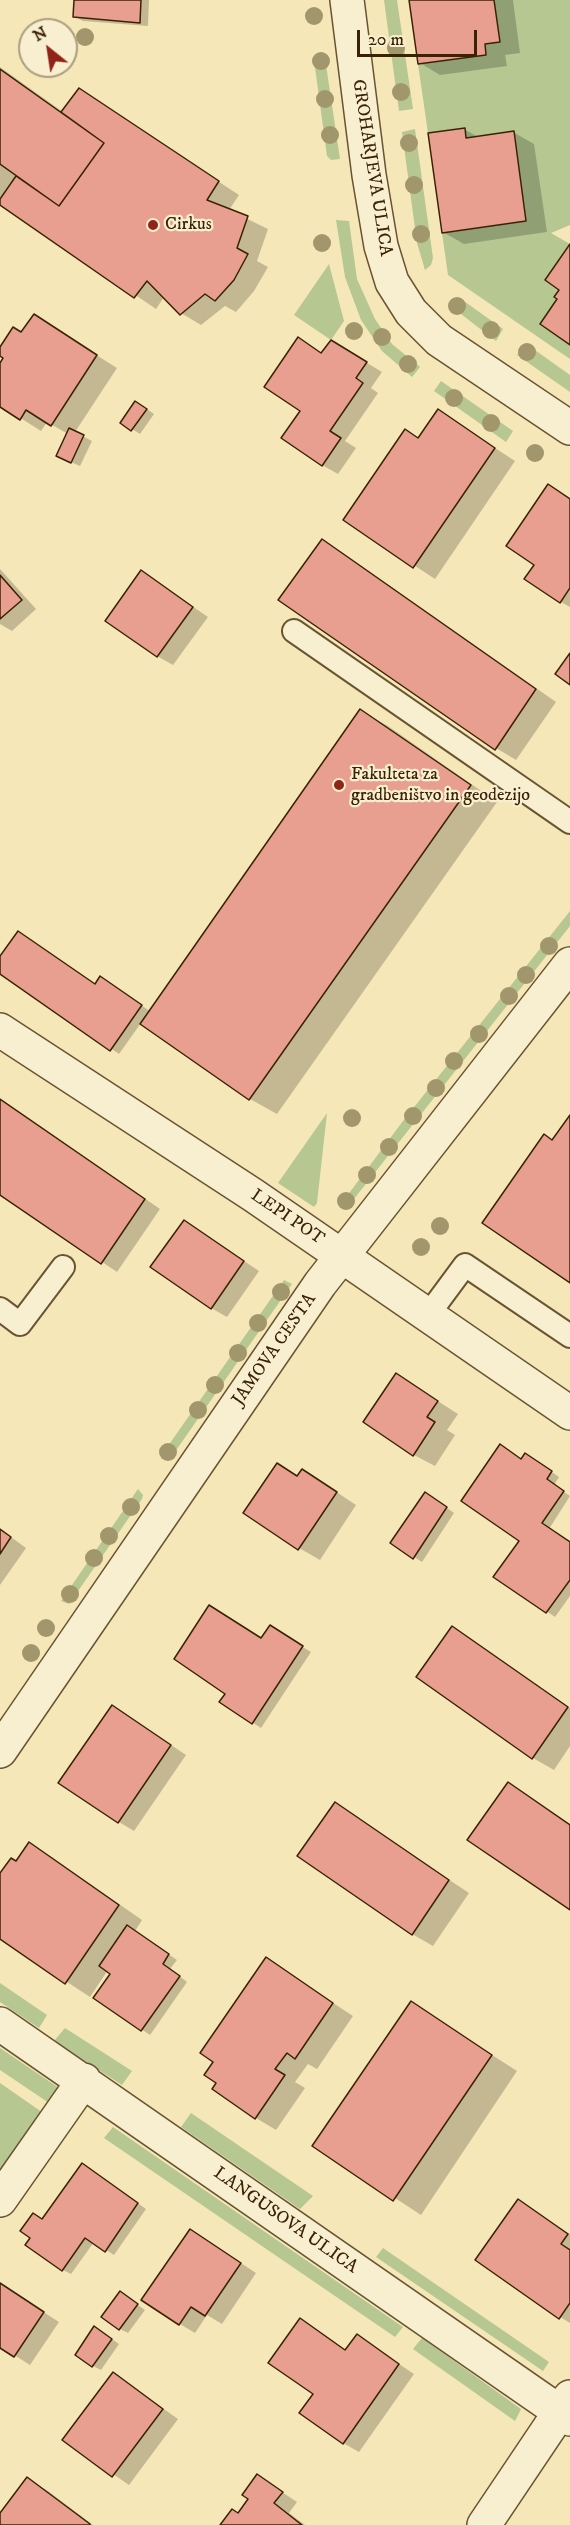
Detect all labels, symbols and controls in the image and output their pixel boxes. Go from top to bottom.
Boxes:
north arrow [18,18,78,78]
scale bar [360,18,480,56]
text: N [29,22,51,46]
text: 20 m [368,29,404,51]
street label: GROHARJEVA ULICA [346,78,396,258]
place label: Cirkus [165,214,212,236]
marker: Cirkus [146,218,160,232]
place label: Fakulteta za gradbeništvo in geodezijo [351,764,530,806]
marker: Fakulteta za gradbeništvo in geodezijo [332,778,346,792]
street label: LEPI POT [246,1185,328,1251]
street label: JAMOVA CESTA [228,1290,322,1410]
street label: LANGUSOVA ULICA [209,2163,361,2279]

